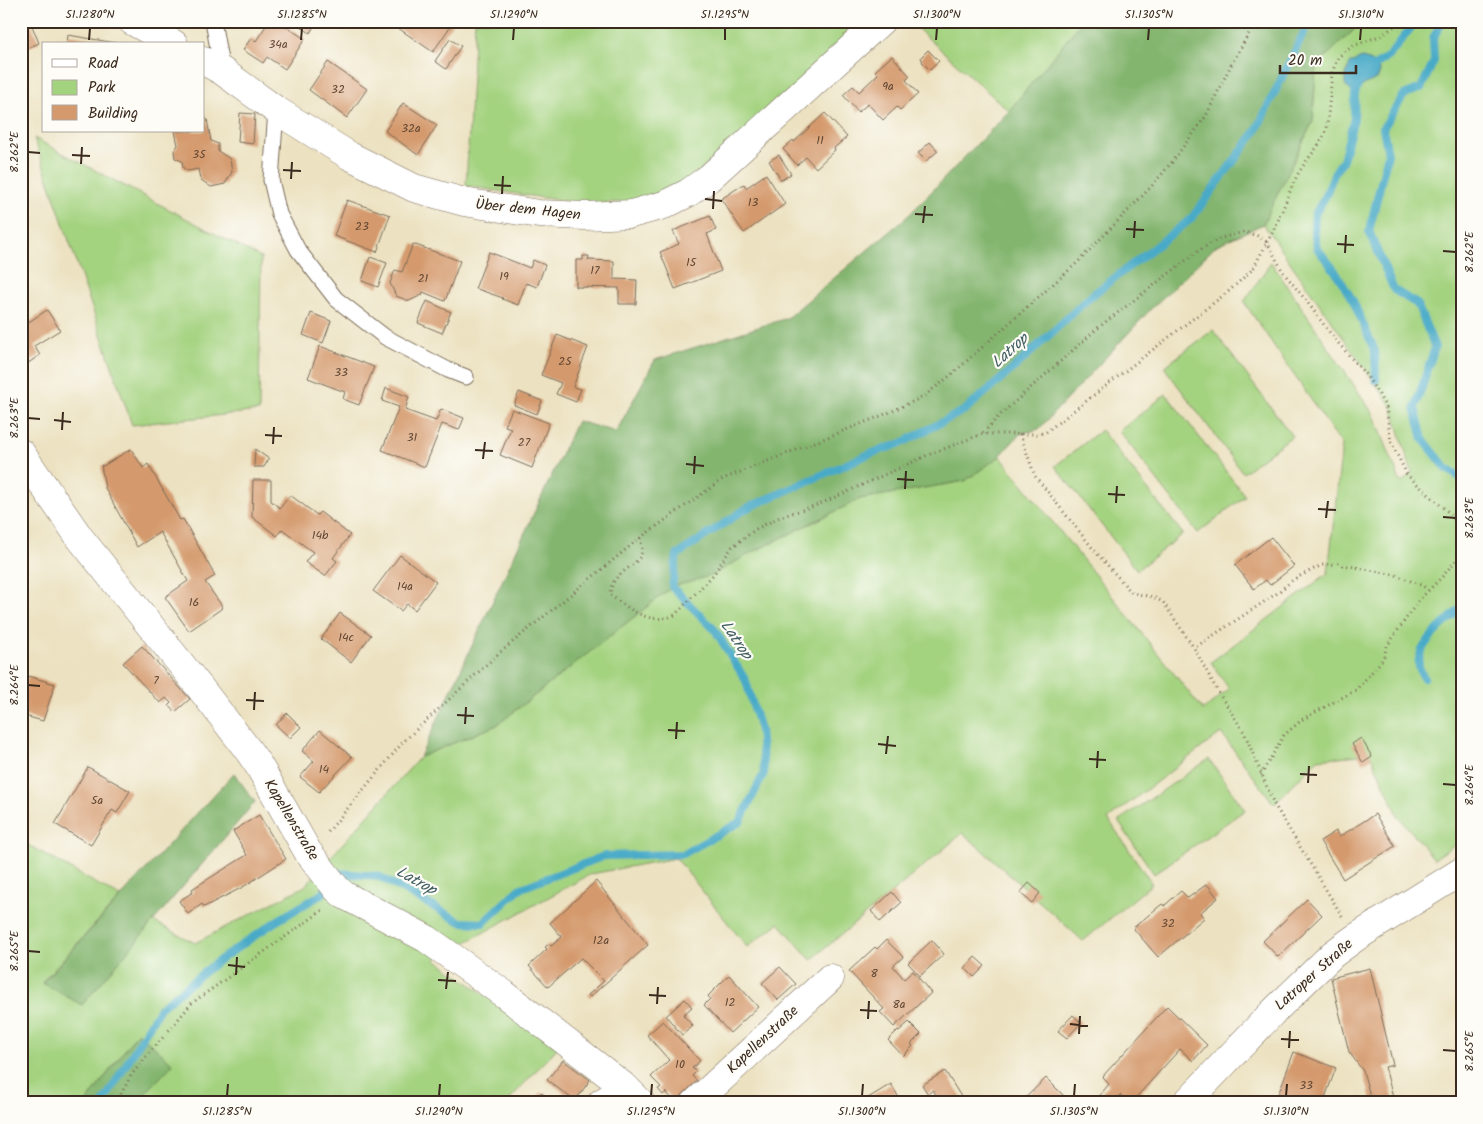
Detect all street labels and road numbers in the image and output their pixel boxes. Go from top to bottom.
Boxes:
street label: Über dem Hagen [474,193,582,227]
street label: Kapellenstraße [257,775,325,866]
street label: Latroper Straße [1269,933,1359,1017]
street label: Kapellenstraße [721,1000,805,1080]

